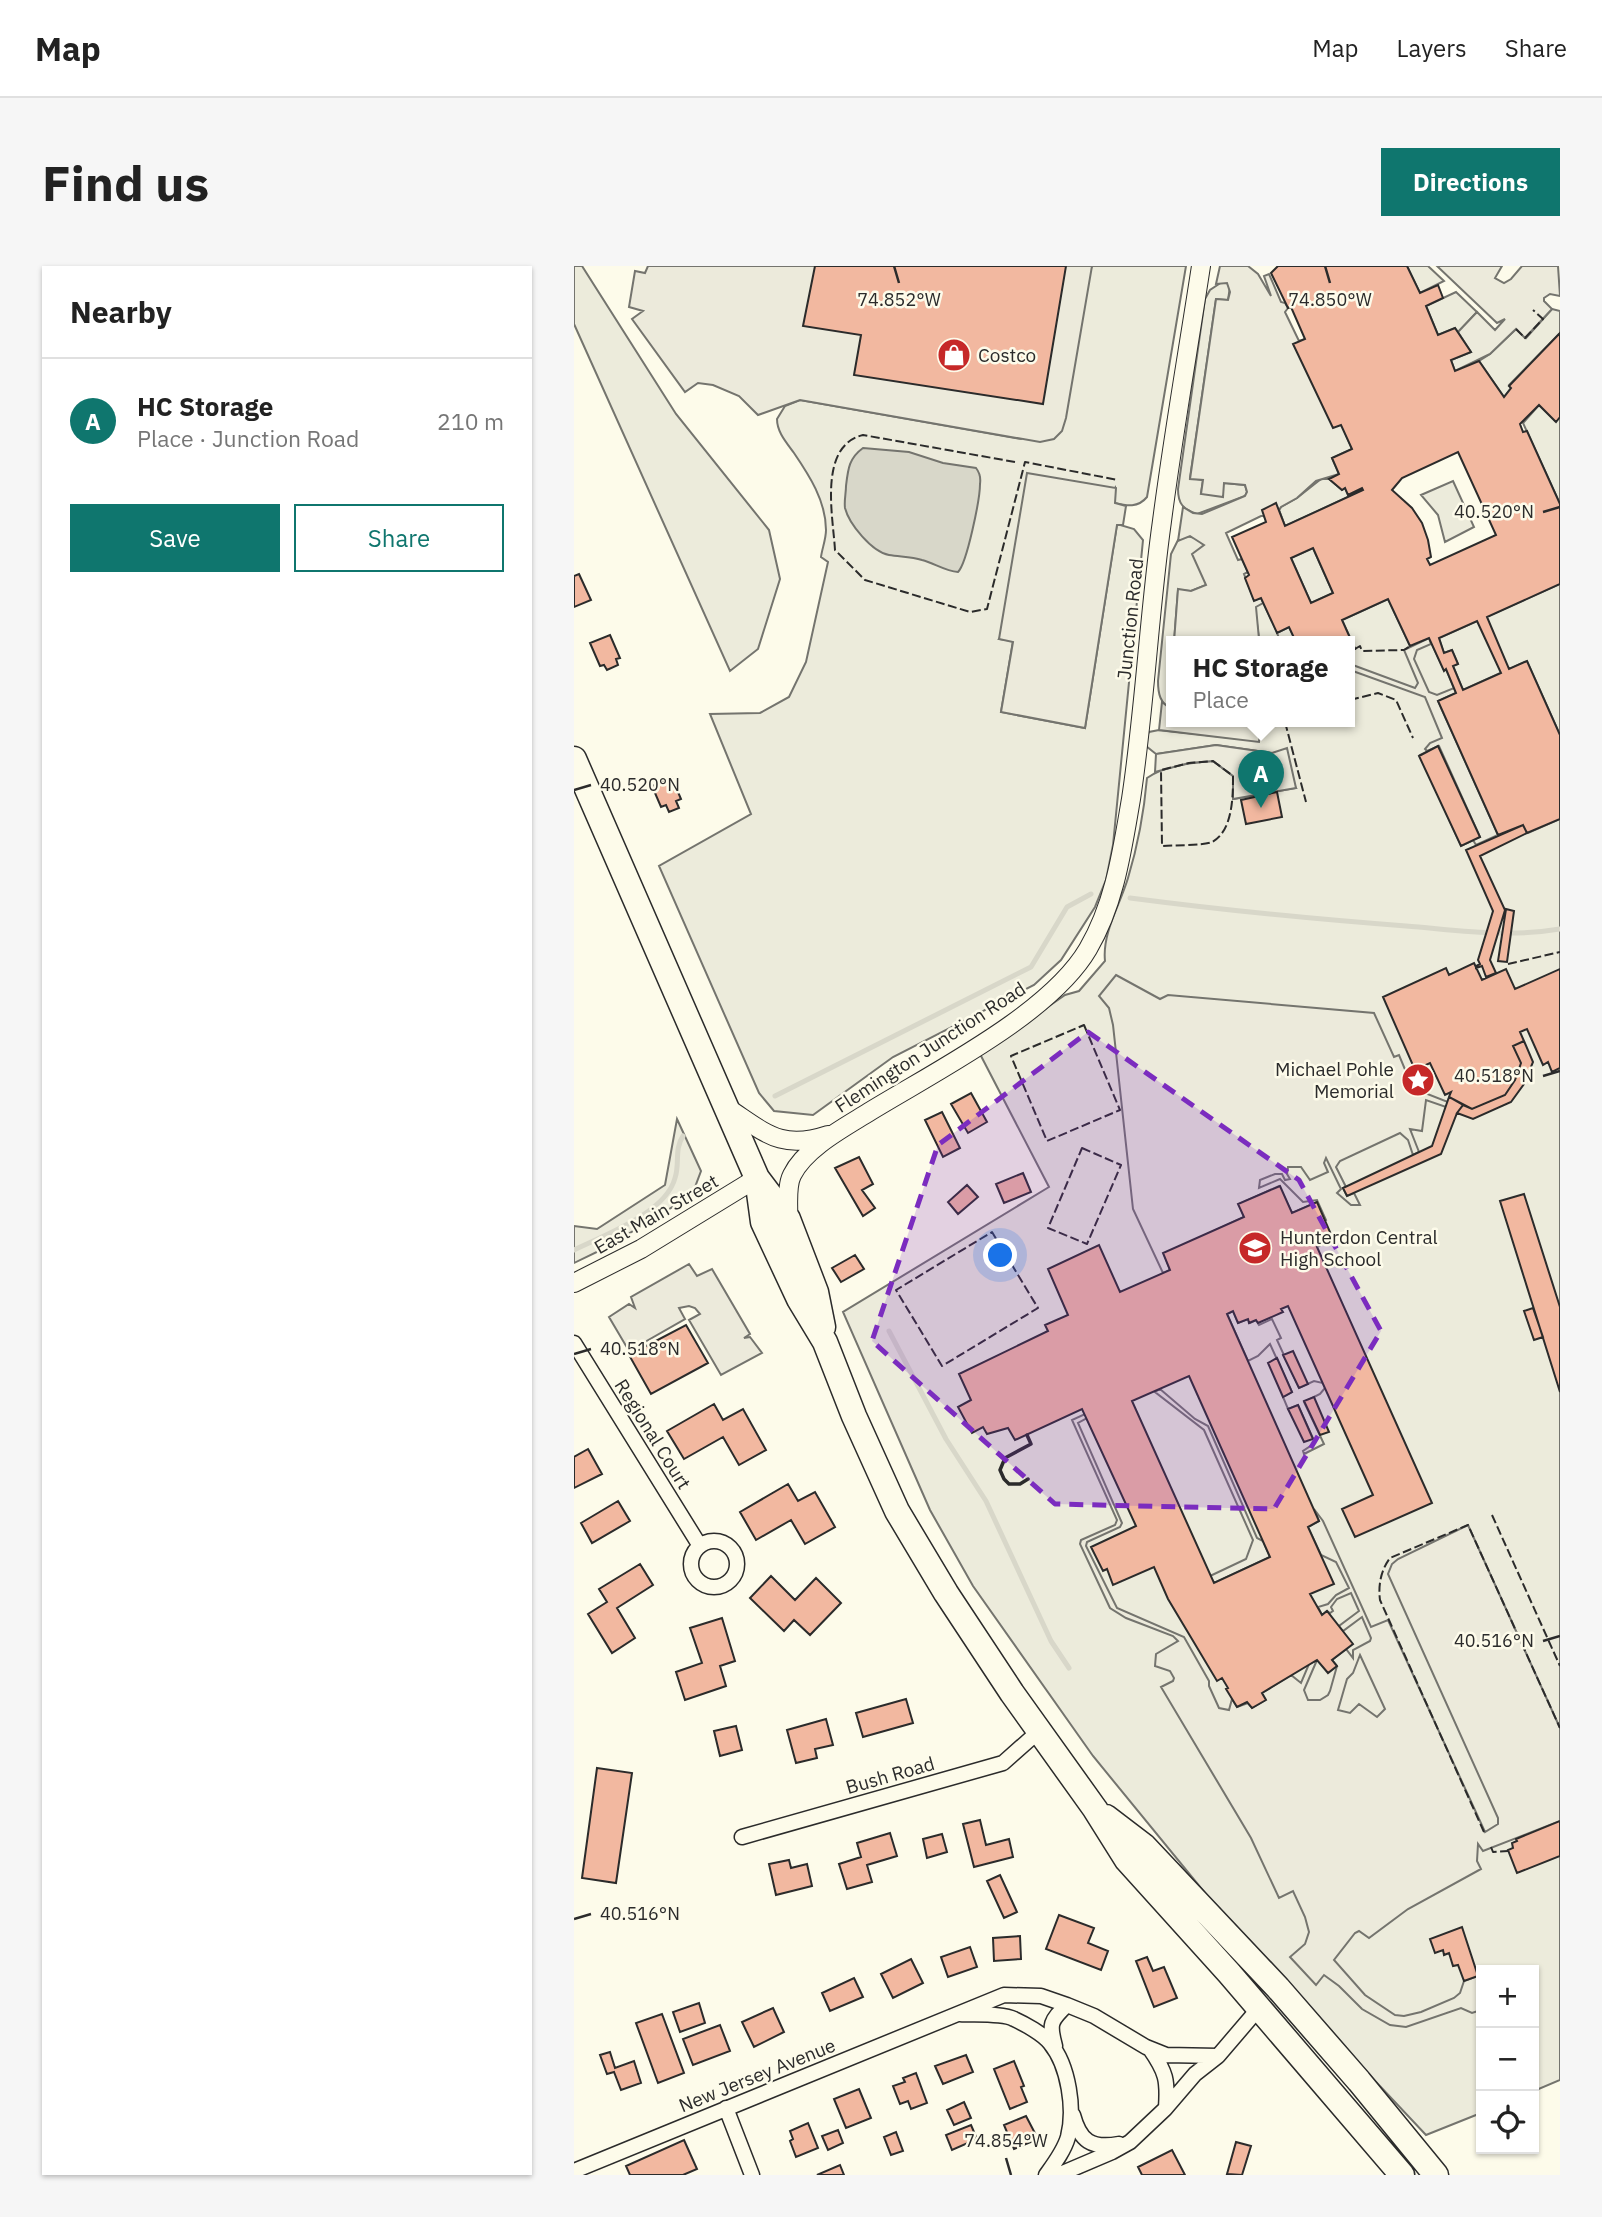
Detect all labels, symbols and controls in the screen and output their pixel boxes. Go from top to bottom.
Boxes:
text: Map [35,27,101,70]
text: Map [1312,32,1359,64]
text: Layers [1397,32,1467,64]
text: Share [1505,32,1567,64]
button: Directions [1381,148,1560,216]
text: Find us [42,151,209,214]
text: 74.852°W [857,288,941,311]
text: 74.850°W [1288,288,1372,311]
text: Nearby [70,292,172,331]
shop icon: Costco [935,336,973,374]
place label: Costco [978,343,1036,367]
text: HC Storage [137,389,273,423]
text: A [85,406,101,436]
text: 210 m [437,406,504,436]
text: Place · Junction Road [137,423,359,453]
text: 40.520°N [1454,500,1534,523]
button: Save [70,504,280,572]
button: Share [294,504,504,572]
street label: Junction Road [1112,557,1148,681]
popup [1166,636,1355,727]
text: HC Storage [1192,650,1329,684]
text: Place [1192,684,1249,714]
pin: A [1238,750,1284,808]
text: 40.520°N [600,773,680,796]
street label: Flemington Junction Road [830,976,1030,1118]
place label: Michael Pohle Memorial [1275,1057,1394,1103]
place icon: Michael Pohle Memorial [1399,1061,1437,1099]
text: 40.518°N [1454,1064,1534,1087]
street label: East Main Street [590,1169,722,1259]
place label: Hunterdon Central High School [1280,1225,1438,1271]
school or university icon: Hunterdon Central High School [1236,1229,1274,1267]
your location [983,1238,1017,1272]
text: 40.518°N [600,1337,680,1360]
street label: Regional Court [610,1375,696,1493]
text: 40.516°N [1454,1629,1534,1652]
street label: Bush Road [843,1751,937,1799]
text: 40.516°N [600,1902,680,1925]
map controls [1476,1965,1539,2154]
button: + [1476,1965,1539,2028]
button: − [1476,2028,1539,2091]
street label: New Jersey Avenue [675,2033,839,2117]
button: locate [1476,2091,1539,2154]
text: 74.854°W [964,2129,1048,2152]

